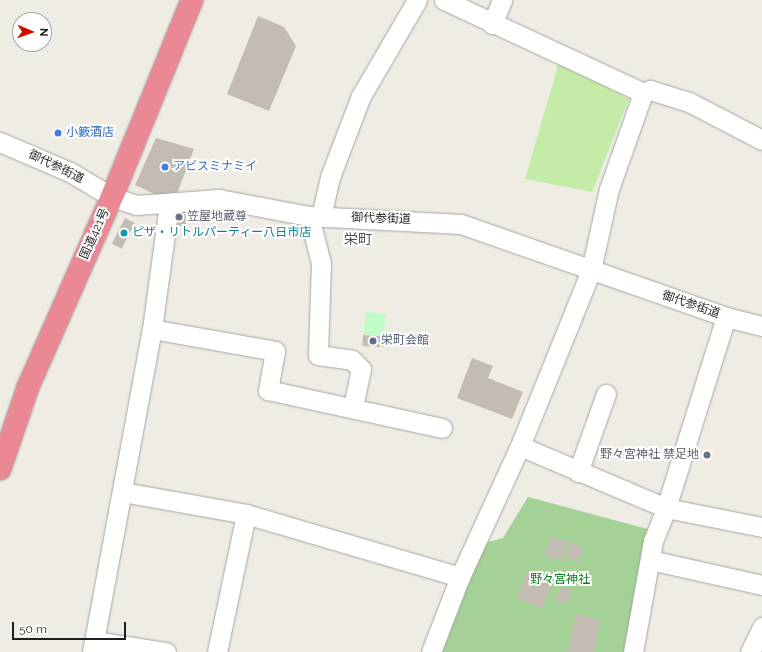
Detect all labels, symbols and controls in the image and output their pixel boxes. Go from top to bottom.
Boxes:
north arrow [12,12,52,52]
text: N [37,28,50,37]
place label: 小籔酒店 [66,126,114,140]
marker: 小籔酒店 [53,128,63,138]
street label: 御代参街道 [26,147,86,187]
place label: アビスミナミイ [173,160,257,174]
marker: アビスミナミイ [160,162,170,172]
street label: 国道421号 [77,206,113,262]
place label: 笠屋地蔵尊 [187,210,247,224]
street label: 御代参街道 [351,211,411,227]
marker: 笠屋地蔵尊 [174,212,184,222]
place label: ピザ・リトルパーティー八日市店 [132,226,312,240]
marker: ピザ・リトルパーティー八日市店 [119,228,129,238]
district label: 栄町 [344,231,372,247]
street label: 御代参街道 [660,288,722,322]
place label: 栄町会館 [381,334,429,348]
marker: 栄町会館 [368,336,378,346]
place label: 野々宮神社 禁足地 [600,448,699,462]
marker: 野々宮神社 禁足地 [702,450,712,460]
park label: 野々宮神社 [530,573,590,587]
scale bar [14,614,128,640]
text: 50 m [19,622,47,636]

